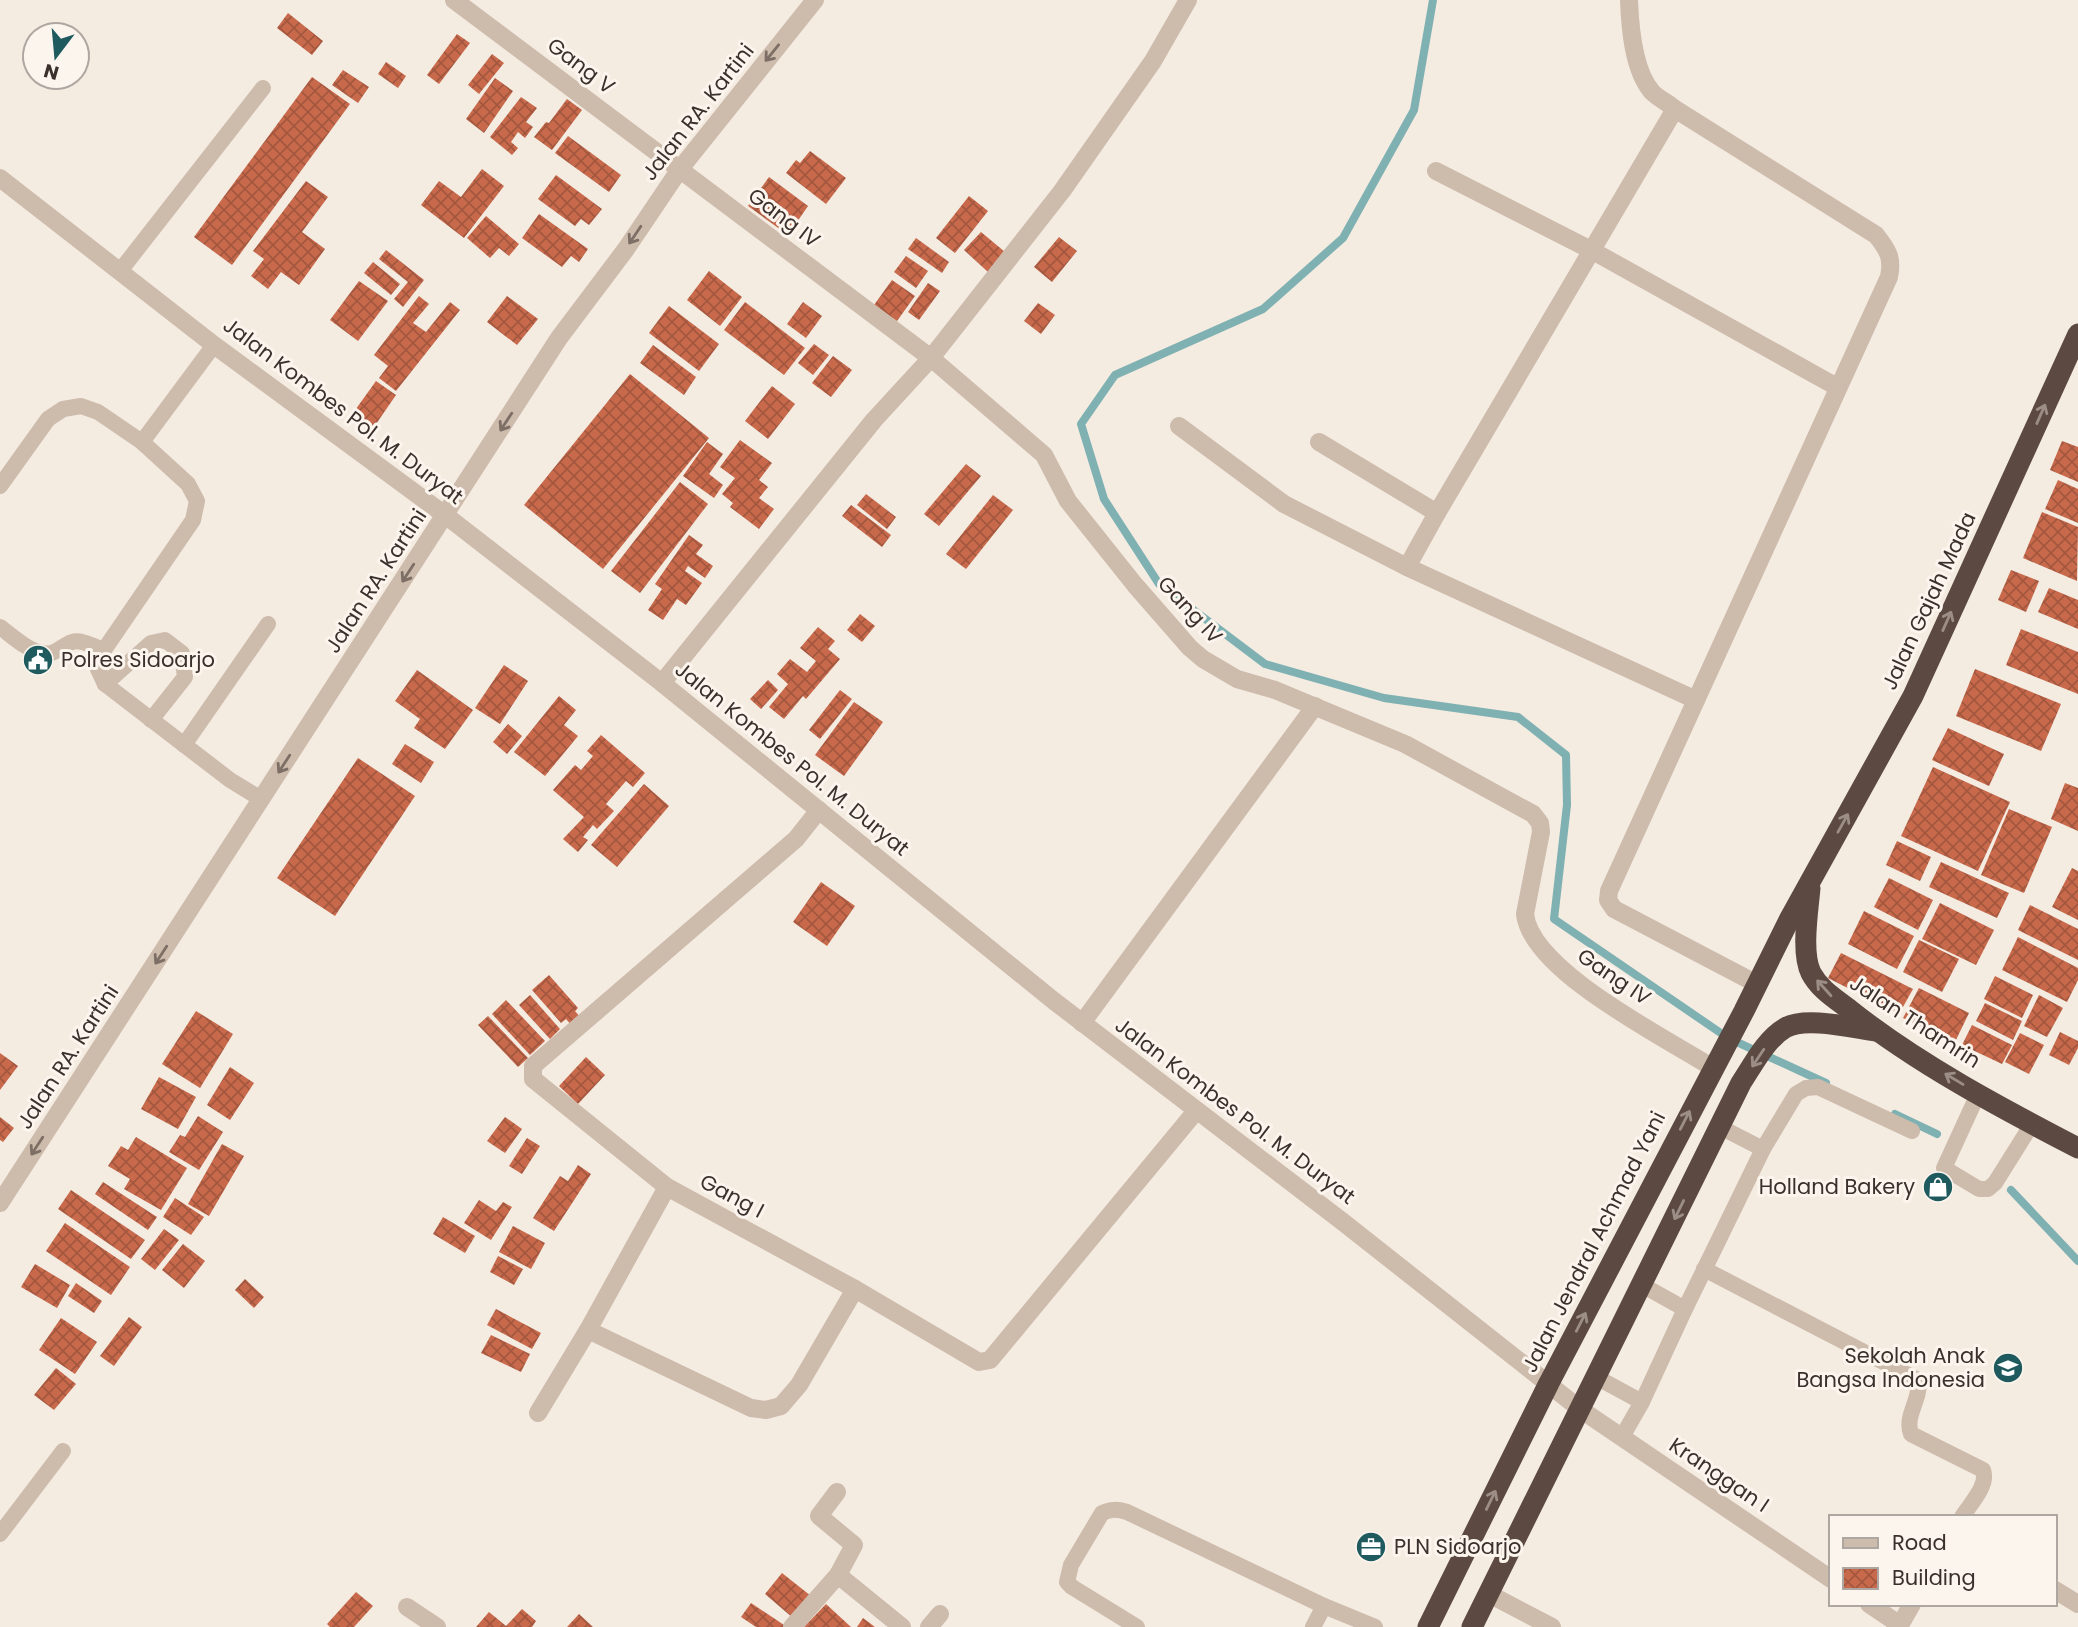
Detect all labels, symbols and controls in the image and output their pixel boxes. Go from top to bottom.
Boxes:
north arrow [21,21,91,91]
street label: Gang V [541,31,621,101]
street label: Jalan RA. Kartini [635,37,760,186]
one-way arrow [764,44,780,62]
text: N [41,57,62,87]
street label: Gang IV [742,181,826,254]
one-way arrow [628,225,642,244]
street label: Jalan Kombes Pol. M. Duryat [217,311,469,511]
one-way arrow [2035,404,2049,425]
one-way arrow [498,411,512,431]
street label: Jalan RA. Kartini [318,503,433,659]
street label: Jalan Gajah Mada [1875,507,1983,695]
one-way arrow [401,562,415,582]
street label: Gang IV [1151,569,1229,650]
one-way arrow [1941,611,1954,632]
public building icon: Polres Sidoarjo [21,643,55,677]
place label: Polres Sidoarjo [61,645,215,674]
street label: Jalan Kombes Pol. M. Duryat [669,655,916,862]
one-way arrow [277,753,291,773]
one-way arrow [1837,813,1850,834]
street label: Gang IV [1572,941,1657,1012]
one-way arrow [153,944,167,964]
street label: Jalan Thamrin [1844,968,1986,1075]
street label: Jalan RA. Kartini [10,979,125,1135]
one-way arrow [1816,979,1832,997]
street label: Jalan Kombes Pol. M. Duryat [1109,1011,1361,1211]
one-way arrow [1751,1048,1765,1067]
one-way arrow [1945,1072,1965,1086]
street label: Jalan Jendral Achmad Yani [1515,1106,1672,1377]
one-way arrow [1679,1110,1693,1131]
one-way arrow [30,1135,44,1155]
street label: Gang I [695,1167,769,1225]
shop icon: Holland Bakery [1921,1170,1955,1204]
place label: Holland Bakery [1759,1172,1915,1201]
one-way arrow [1671,1199,1685,1220]
one-way arrow [1574,1312,1588,1333]
place label: Sekolah Anak Bangsa Indonesia [1797,1341,1985,1394]
school or university icon: Sekolah Anak Bangsa Indonesia [1991,1351,2025,1385]
street label: Kranggan I [1664,1430,1775,1519]
one-way arrow [1484,1490,1498,1511]
legend [1829,1515,2057,1606]
text: Road [1892,1528,1947,1557]
office icon: PLN Sidoarjo [1354,1530,1388,1564]
place label: PLN Sidoarjo [1394,1532,1521,1561]
text: Building [1892,1563,1976,1592]

